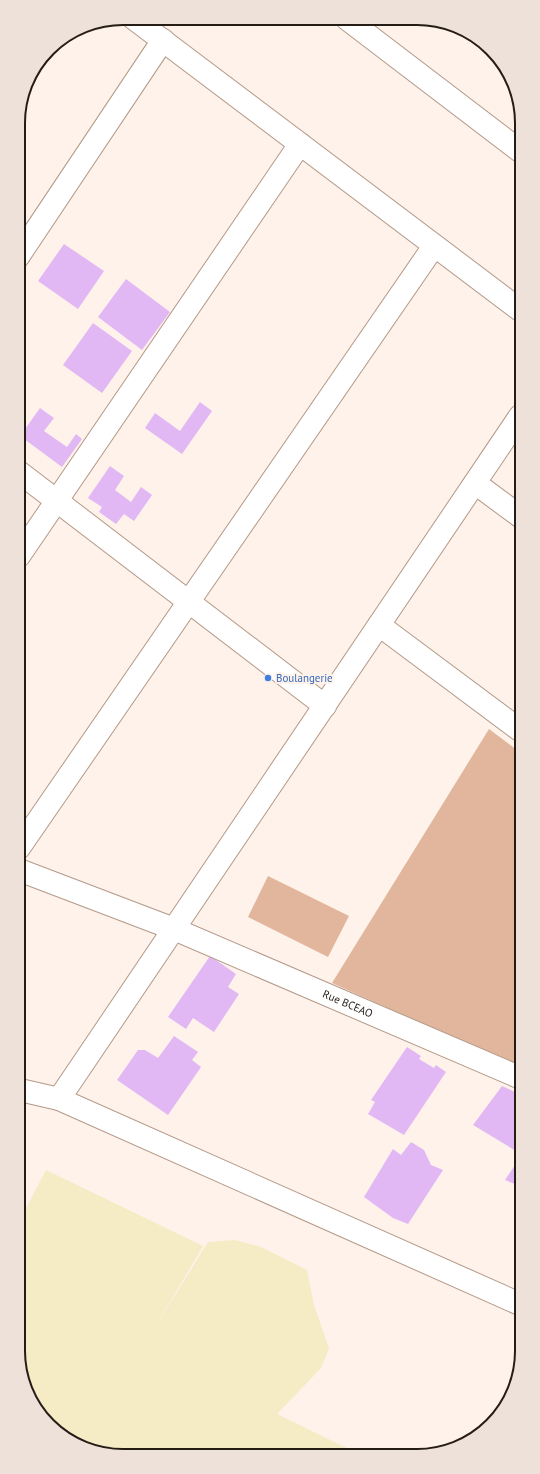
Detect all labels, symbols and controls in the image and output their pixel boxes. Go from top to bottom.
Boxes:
place label: Boulangerie [276,671,333,685]
marker: Boulangerie [263,673,273,683]
street label: Rue BCEAO [321,987,375,1021]

